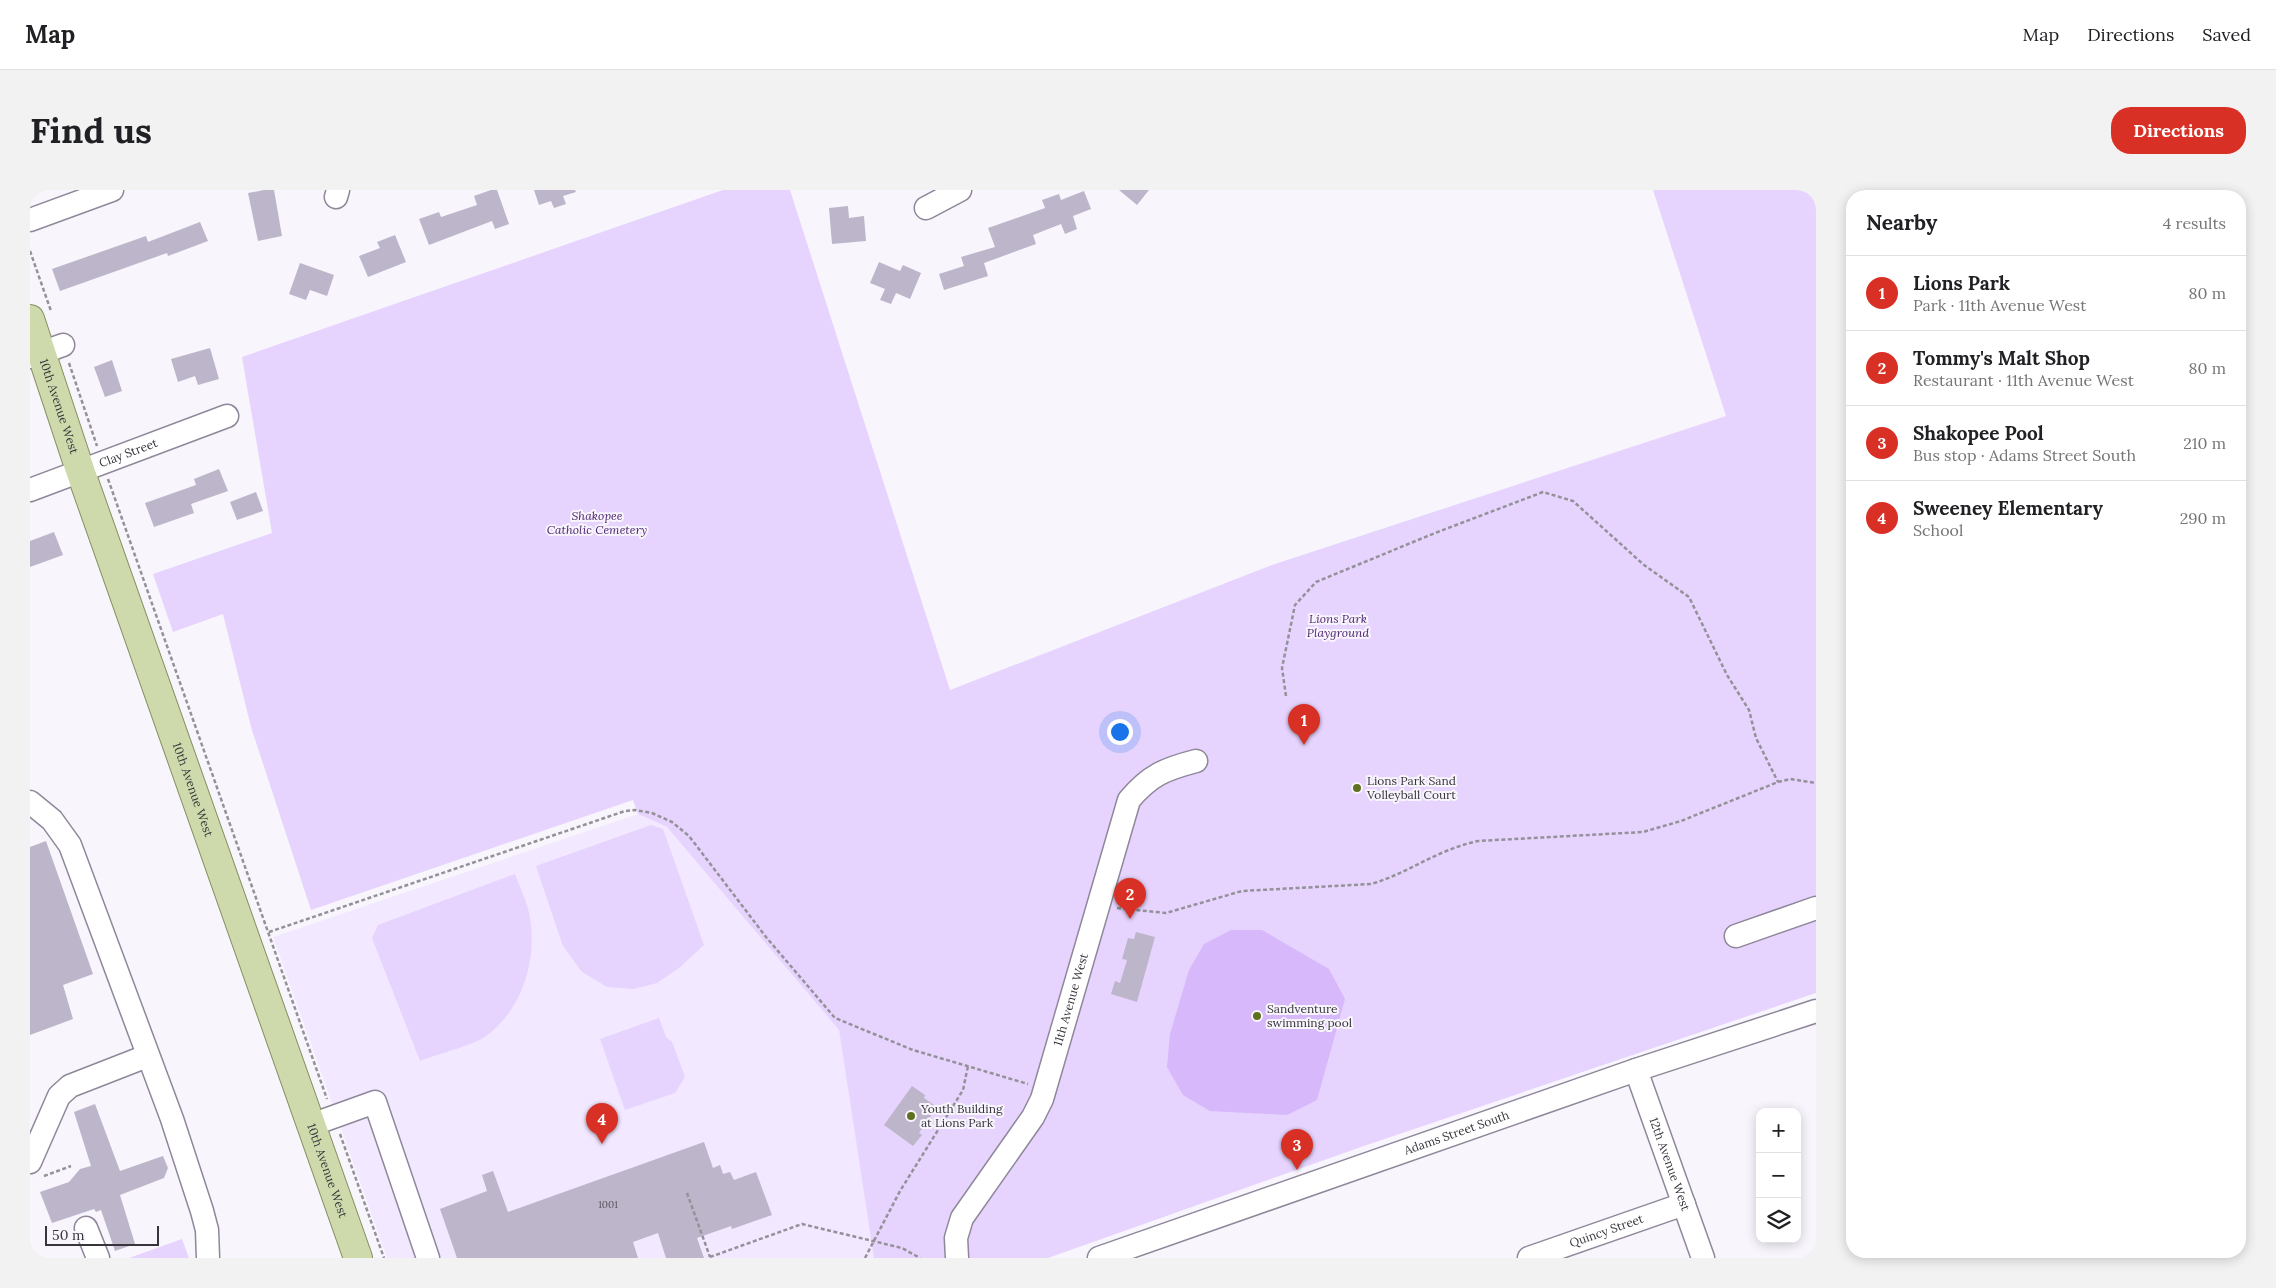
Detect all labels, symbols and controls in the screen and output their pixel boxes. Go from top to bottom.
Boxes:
text: Map [25,19,75,50]
text: Map [2023,23,2059,46]
text: Directions [2087,23,2174,46]
text: Saved [2202,23,2251,46]
button: Directions [2111,107,2246,154]
text: Find us [30,108,152,153]
text: Nearby [1866,209,1937,236]
text: 4 results [2163,213,2226,233]
text: Lions Park [1913,271,2010,295]
text: 1 [1879,283,1885,303]
text: 80 m [2189,283,2226,303]
text: Park · 11th Avenue West [1913,295,2086,315]
text: Tommy's Malt Shop [1913,346,2090,370]
street label: 10th Avenue West [37,357,82,456]
text: 2 [1878,358,1886,378]
text: 80 m [2189,358,2226,378]
text: Restaurant · 11th Avenue West [1913,370,2134,390]
text: Shakopee Pool [1913,421,2044,445]
text: 3 [1878,433,1886,453]
text: 210 m [2183,433,2226,453]
street label: Clay Street [97,435,160,470]
text: Bus stop · Adams Street South [1913,445,2136,465]
text: Sweeney Elementary [1913,496,2103,520]
park label: Shakopee Catholic Cemetery [547,508,647,537]
text: 4 [1878,508,1886,528]
text: 290 m [2180,508,2226,528]
text: School [1913,520,1963,540]
park label: Lions Park Playground [1307,611,1369,640]
pin: 1 [1288,704,1320,745]
your location [1107,719,1133,745]
street label: 10th Avenue West [170,740,217,839]
place label: Lions Park Sand Volleyball Court [1366,773,1456,802]
marker: Lions Park Sand Volleyball Court [1351,782,1363,794]
pin: 2 [1114,878,1146,919]
street label: 11th Avenue West [1050,951,1091,1048]
place label: Sandventure swimming pool [1267,1001,1352,1030]
marker: Sandventure swimming pool [1251,1010,1263,1022]
place label: Youth Building at Lions Park [920,1101,1003,1130]
pin: 4 [586,1103,618,1144]
street label: Adams Street South [1401,1107,1511,1158]
map controls [1756,1108,1801,1243]
button: + [1756,1108,1801,1153]
marker: Youth Building at Lions Park [905,1110,917,1122]
street label: 12th Avenue West [1647,1115,1694,1213]
street label: 10th Avenue West [304,1121,351,1220]
pin: 3 [1281,1129,1313,1170]
button: − [1756,1153,1801,1198]
house number: 1001 [598,1198,618,1211]
button: layers [1756,1198,1801,1243]
street label: Quincy Street [1567,1211,1646,1250]
scale bar [45,1223,159,1246]
text: 50 m [52,1226,85,1244]

